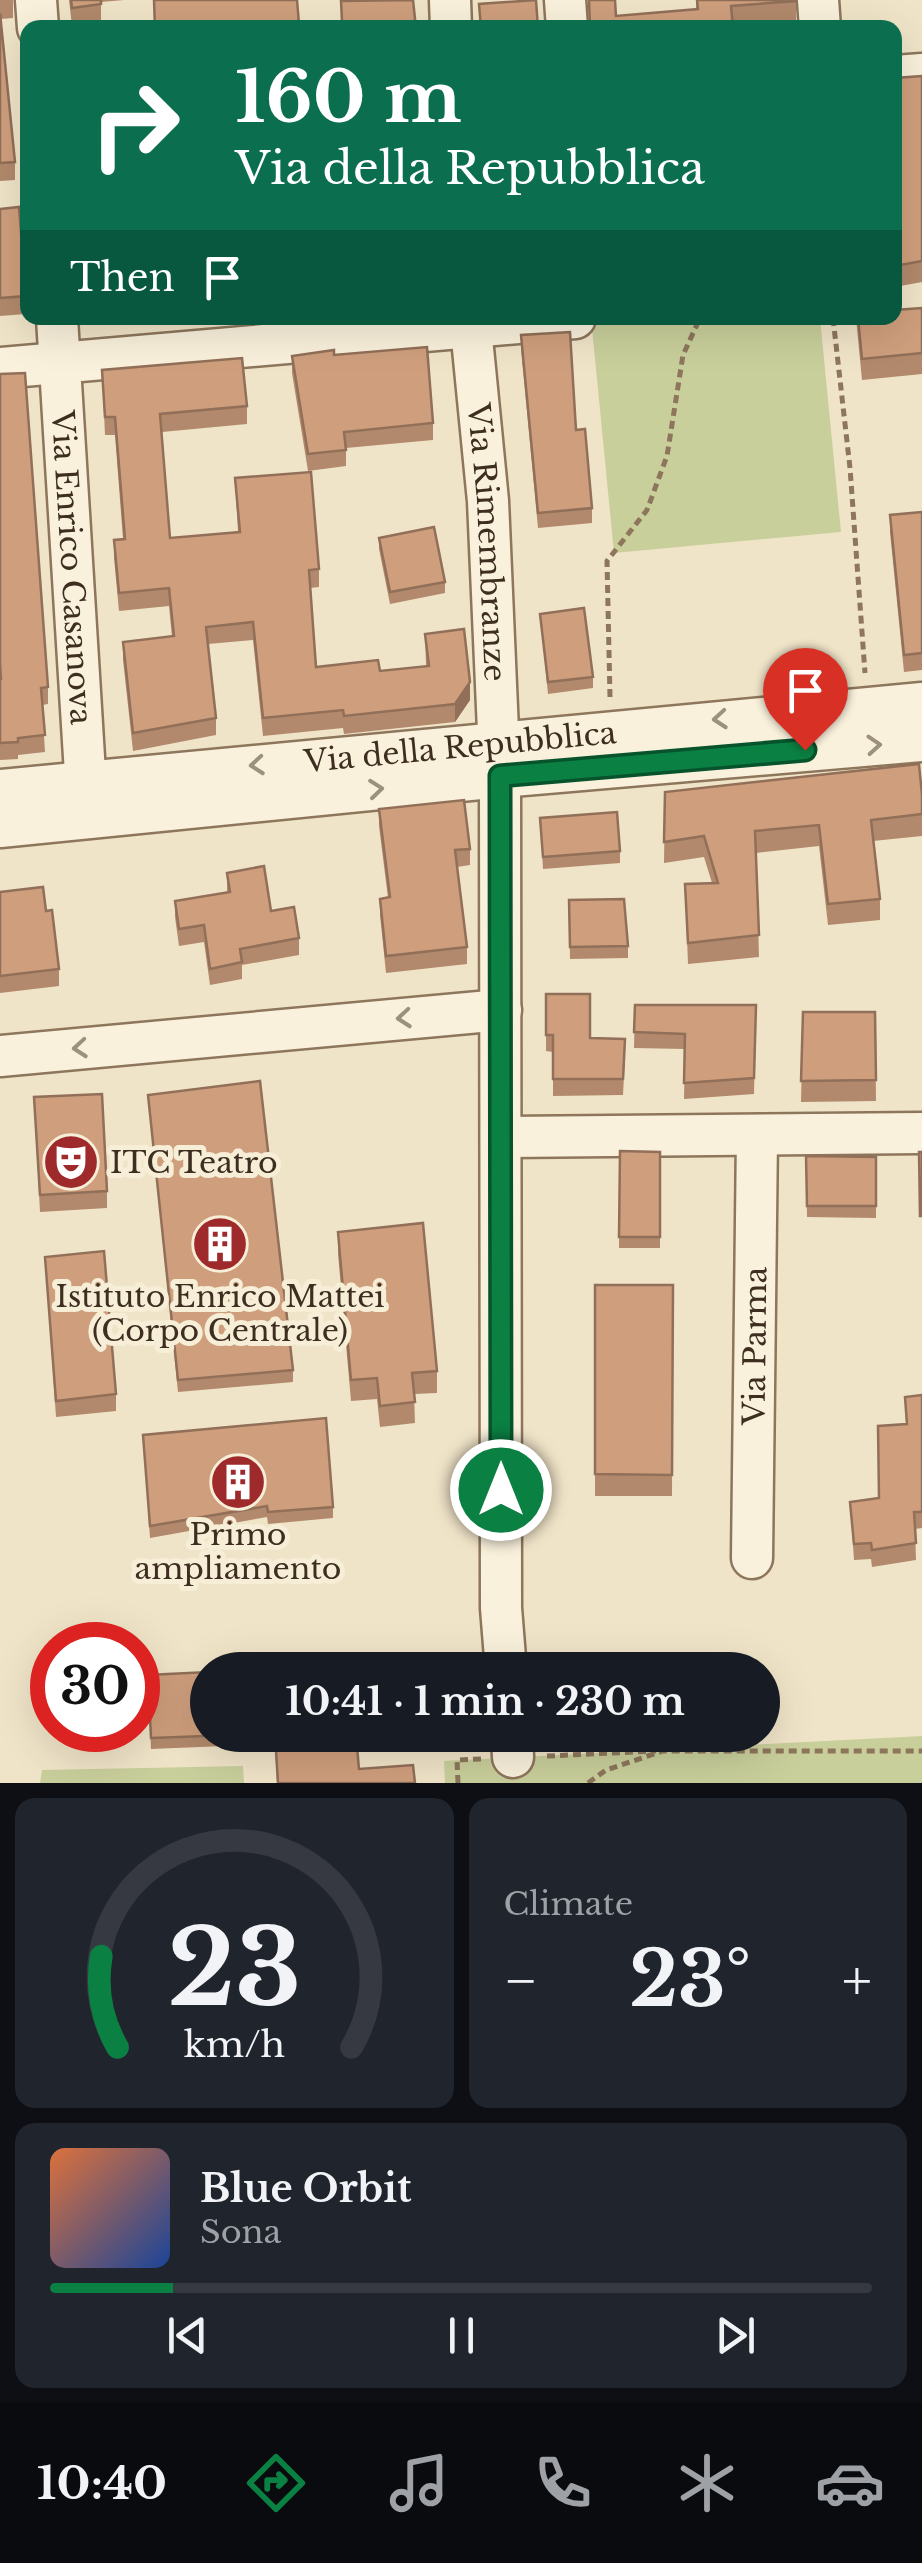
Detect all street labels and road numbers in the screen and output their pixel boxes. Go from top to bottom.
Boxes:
street label: Via Rimembranze [460,400,514,682]
street label: Via Enrico Casanova [44,408,100,726]
street label: Via della Repubblica [301,713,618,780]
street label: Via Parma [735,1266,774,1426]

